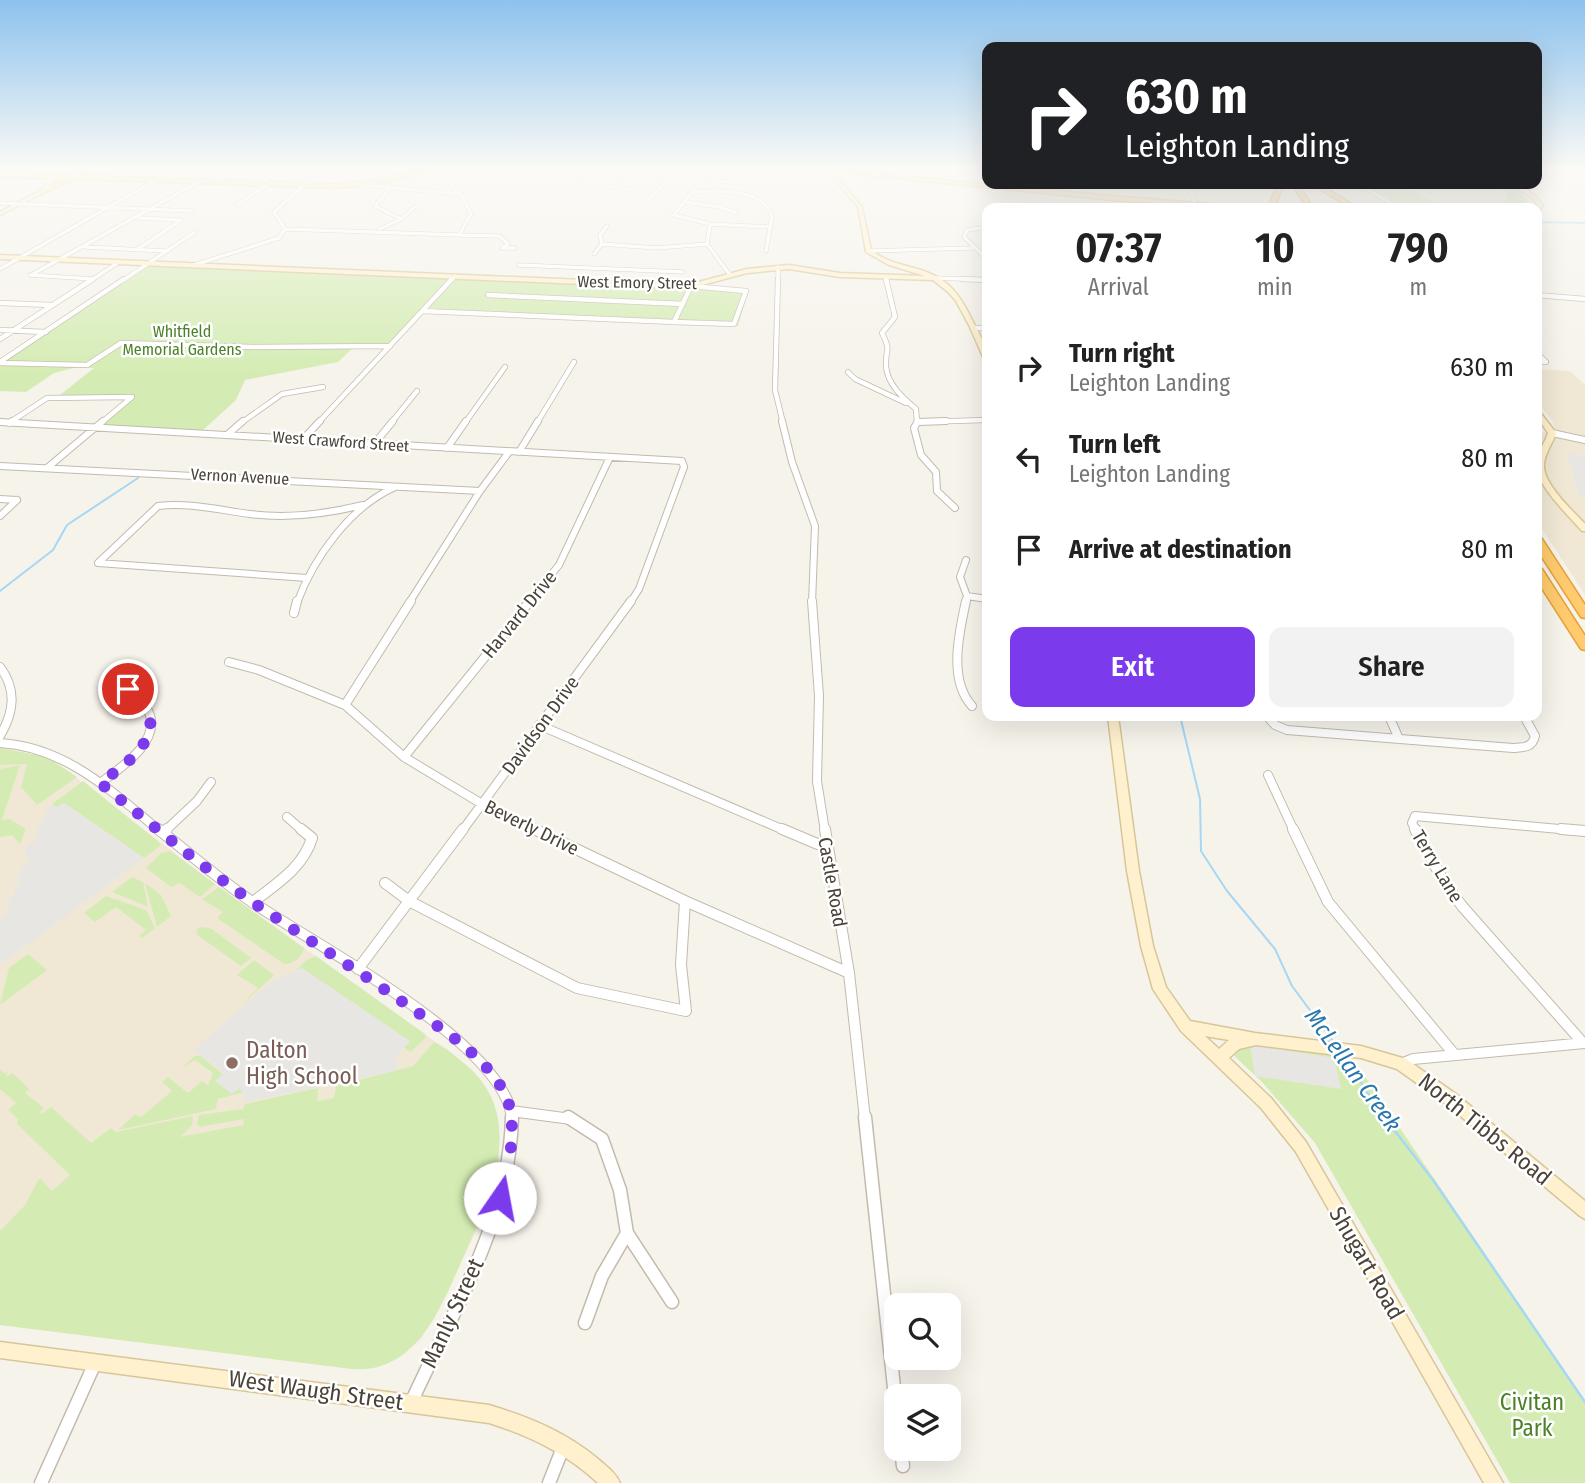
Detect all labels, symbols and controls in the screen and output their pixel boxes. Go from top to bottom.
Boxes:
text: 630 m [1125,67,1248,126]
icon: right [1010,70,1101,161]
text: Leighton Landing [1125,127,1349,165]
text: 07:37 [1075,223,1162,273]
text: 10 [1255,223,1295,273]
text: 790 [1388,223,1449,273]
street label: West Emory Street [577,272,698,293]
text: Arrival [1088,273,1149,301]
text: min [1257,273,1293,301]
text: m [1410,273,1427,301]
park label: Whitfield Memorial Gardens [122,322,242,359]
text: Turn right [1069,338,1175,369]
icon: right [1010,349,1048,387]
text: 630 m [1450,352,1514,383]
text: Leighton Landing [1069,369,1230,397]
street label: West Crawford Street [272,427,411,456]
text: Turn left [1069,429,1161,460]
icon: left [1010,440,1048,478]
text: 80 m [1461,443,1514,474]
text: Leighton Landing [1069,460,1230,488]
street label: Vernon Avenue [190,464,290,489]
icon: arrive [1010,531,1048,569]
text: Arrive at destination [1069,534,1292,565]
text: 80 m [1461,534,1514,565]
street label: Harvard Drive [477,566,562,663]
button: Exit [1010,627,1255,707]
button: Share [1269,627,1514,707]
pin [98,659,158,719]
icon: arrive [109,670,147,708]
street label: Davidson Drive [497,672,584,779]
street label: Beverly Drive [481,795,583,860]
street label: Terry Lane [1407,826,1468,907]
street label: Castle Road [813,835,852,929]
water label: McLellan Creek [1299,1003,1407,1137]
place label: Dalton High School [246,1036,358,1090]
marker: Dalton High School [224,1055,240,1071]
street label: North Tibbs Road [1413,1067,1557,1191]
position arrow [463,1161,537,1235]
street label: Shugart Road [1323,1202,1411,1324]
street label: Manly Street [414,1253,490,1372]
map controls [884,1293,961,1461]
button: search [884,1293,961,1370]
street label: West Waugh Street [227,1364,405,1416]
button: layers [884,1384,961,1461]
park label: Civitan Park [1500,1388,1564,1442]

